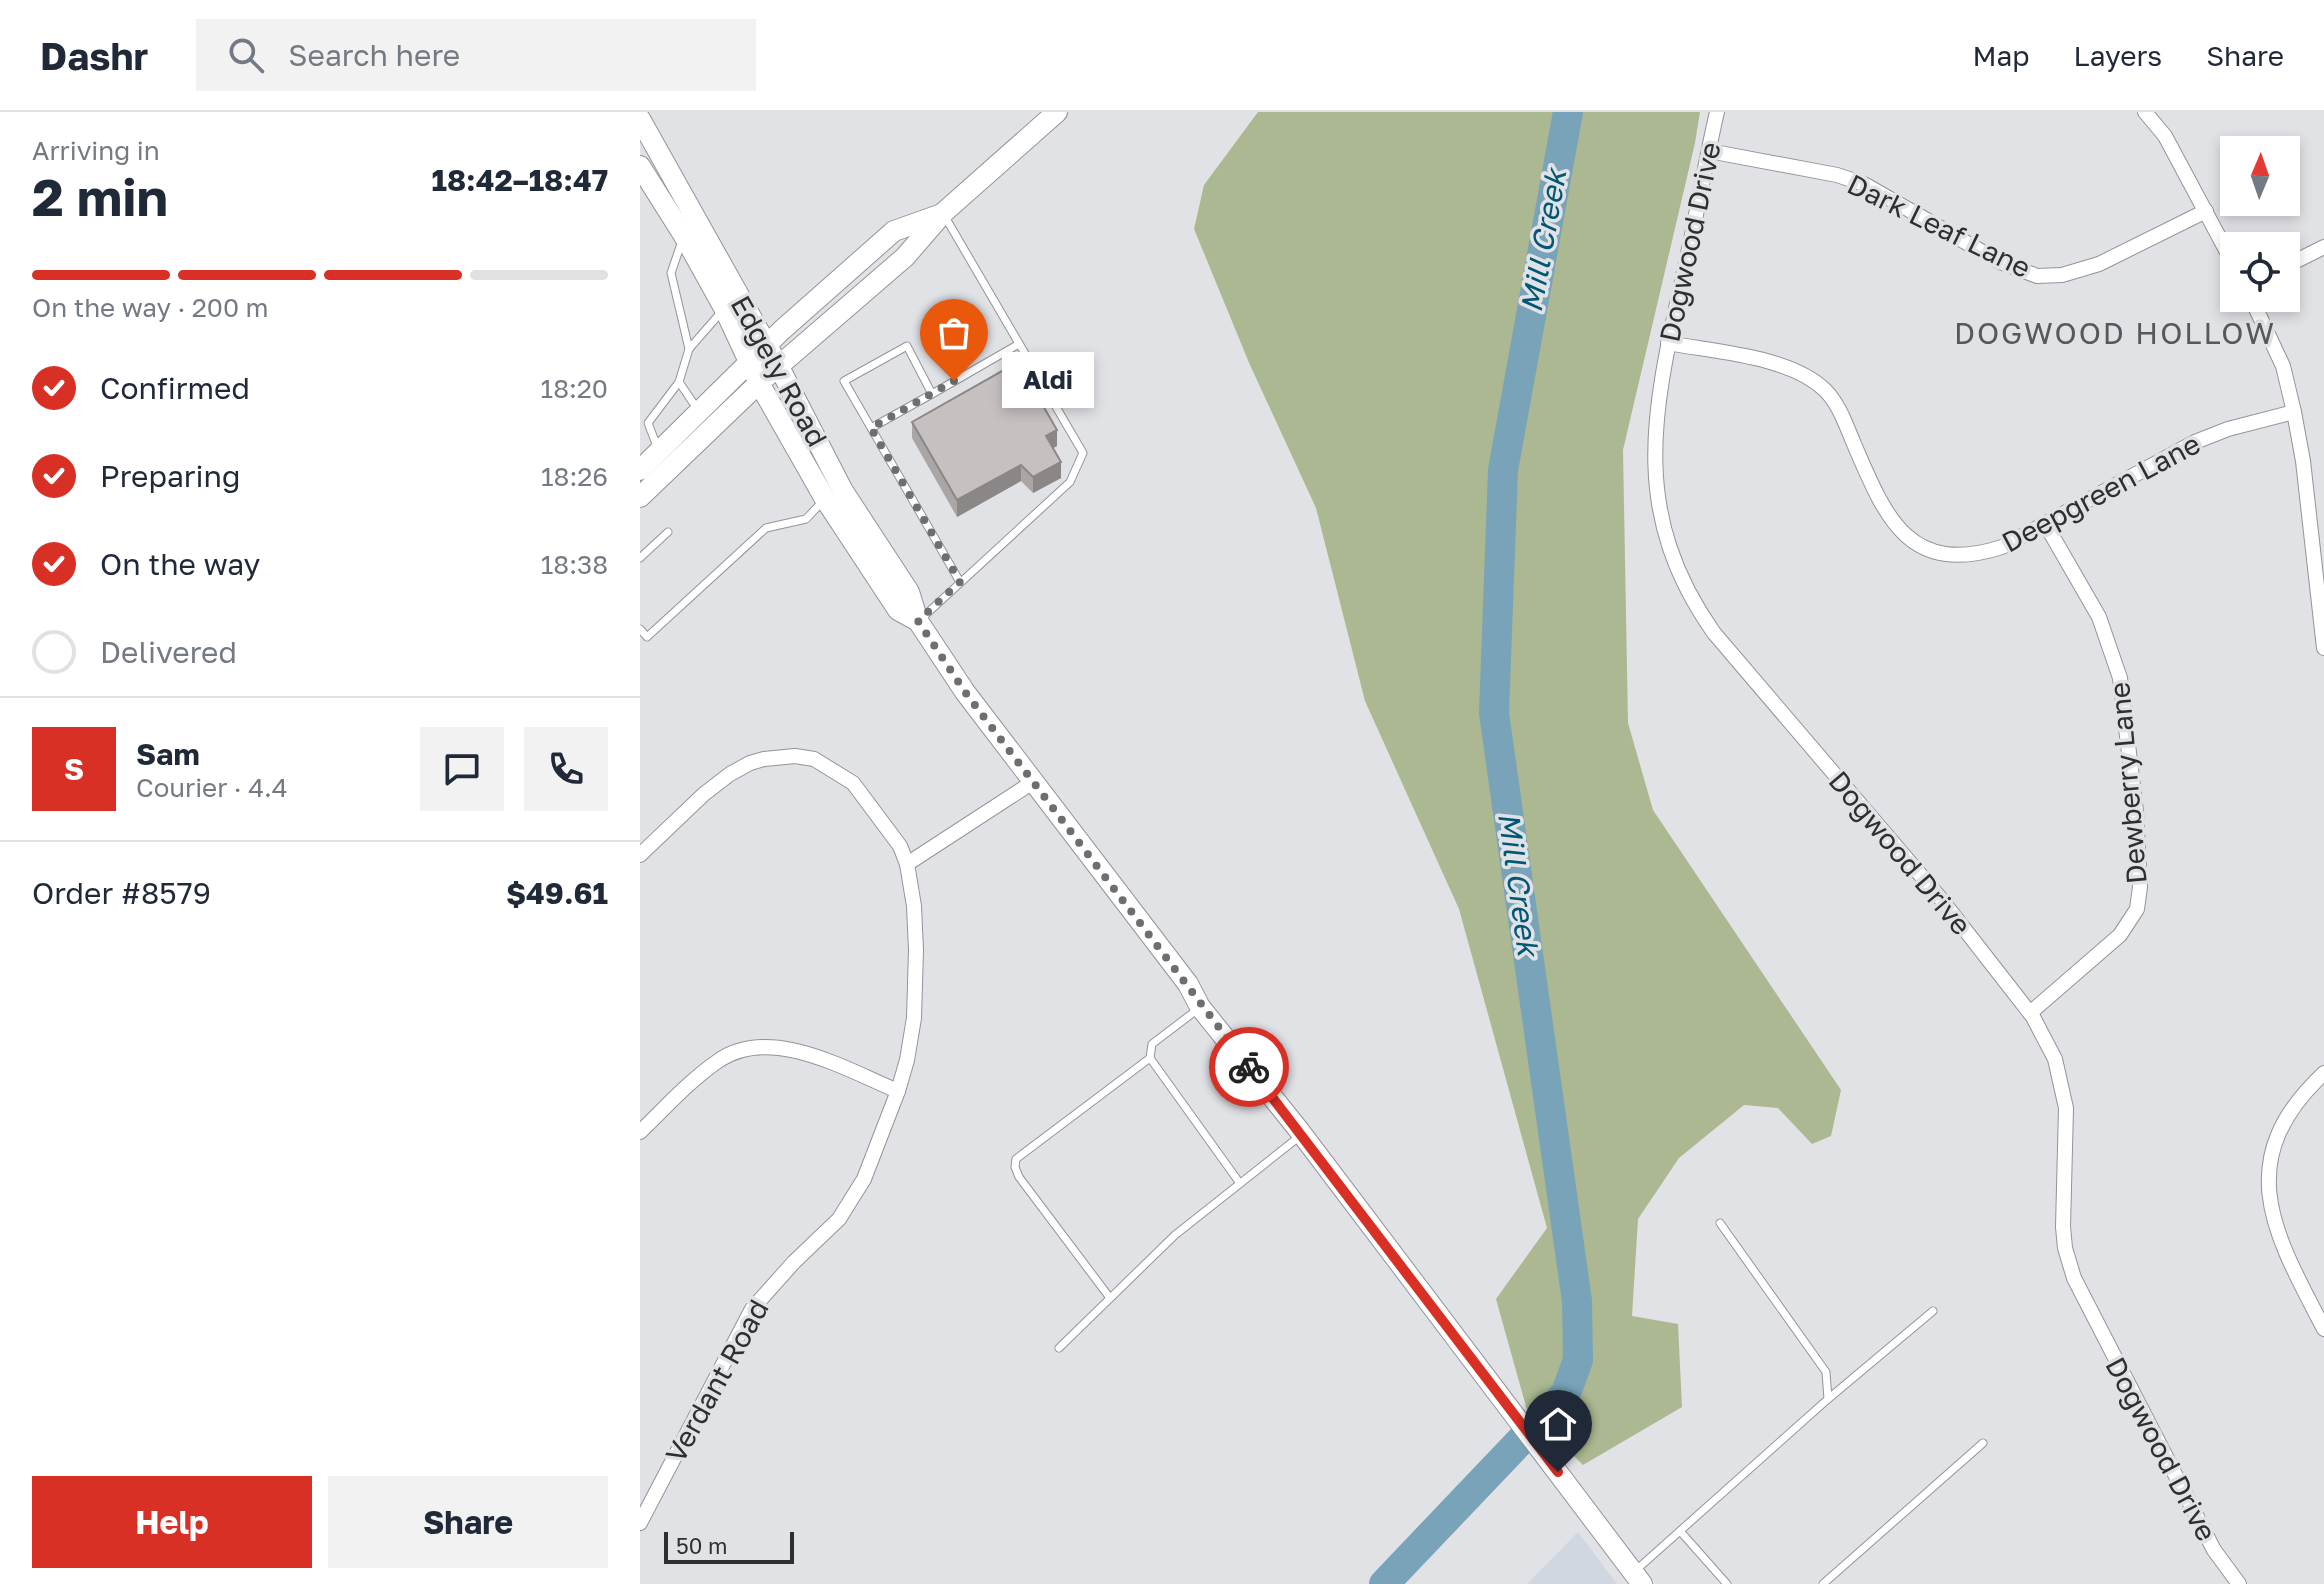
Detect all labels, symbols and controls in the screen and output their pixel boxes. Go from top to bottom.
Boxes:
search box [196,19,756,91]
text: Dashr [40,33,148,78]
icon: search [224,33,268,77]
text: Search here [288,37,460,73]
text: Map [1972,39,2030,72]
text: Layers [2074,39,2162,72]
text: Share [2206,39,2284,72]
text: Arriving in [32,135,160,166]
north arrow [2220,136,2300,216]
map controls [2220,136,2300,312]
street label: Dogwood Drive [1652,139,1727,345]
text: 18:42–18:47 [431,162,608,198]
water label: Mill Creek [1513,164,1574,315]
text: 2 min [32,165,168,227]
street label: Dark Leaf Lane [1842,167,2036,284]
button: locate [2220,232,2300,312]
street label: Edgely Road [724,290,834,452]
text: On the way · 200 m [32,292,269,323]
pin [920,299,988,381]
icon: bag [932,311,976,355]
district label: DOGWOOD HOLLOW [1954,315,2276,351]
callout: Aldi [1002,353,1094,409]
text: Aldi [1023,364,1073,395]
icon: check [32,366,76,410]
text: Confirmed [100,370,250,406]
text: 18:20 [541,373,608,404]
street label: Deepgreen Lane [1996,426,2205,559]
icon: check [32,454,76,498]
text: Preparing [100,458,241,494]
text: 18:26 [541,461,608,492]
icon: check [32,542,76,586]
text: On the way [100,546,260,582]
text: 18:38 [541,549,608,580]
text: Delivered [100,634,237,670]
street label: Dewberry Lane [2102,681,2153,885]
button: chat [420,727,504,811]
button: phone [524,727,608,811]
text: Sam [136,736,200,772]
text: S [64,751,84,787]
street label: Dogwood Drive [1822,764,1978,941]
text: Courier · 4.4 [136,772,288,803]
water label: Mill Creek [1491,810,1547,961]
text: Order #8579 [32,875,211,911]
text: $49.61 [506,875,608,911]
courier [1209,1027,1289,1107]
icon: bike [1227,1045,1271,1089]
street label: Verdant Road [658,1294,775,1468]
street label: Dogwood Drive [2099,1351,2224,1546]
pin [1524,1390,1592,1472]
icon: home [1536,1402,1580,1446]
button: Help [32,1476,312,1568]
button: Share [328,1476,608,1568]
scale bar [664,1528,794,1564]
text: 50 m [676,1532,727,1559]

